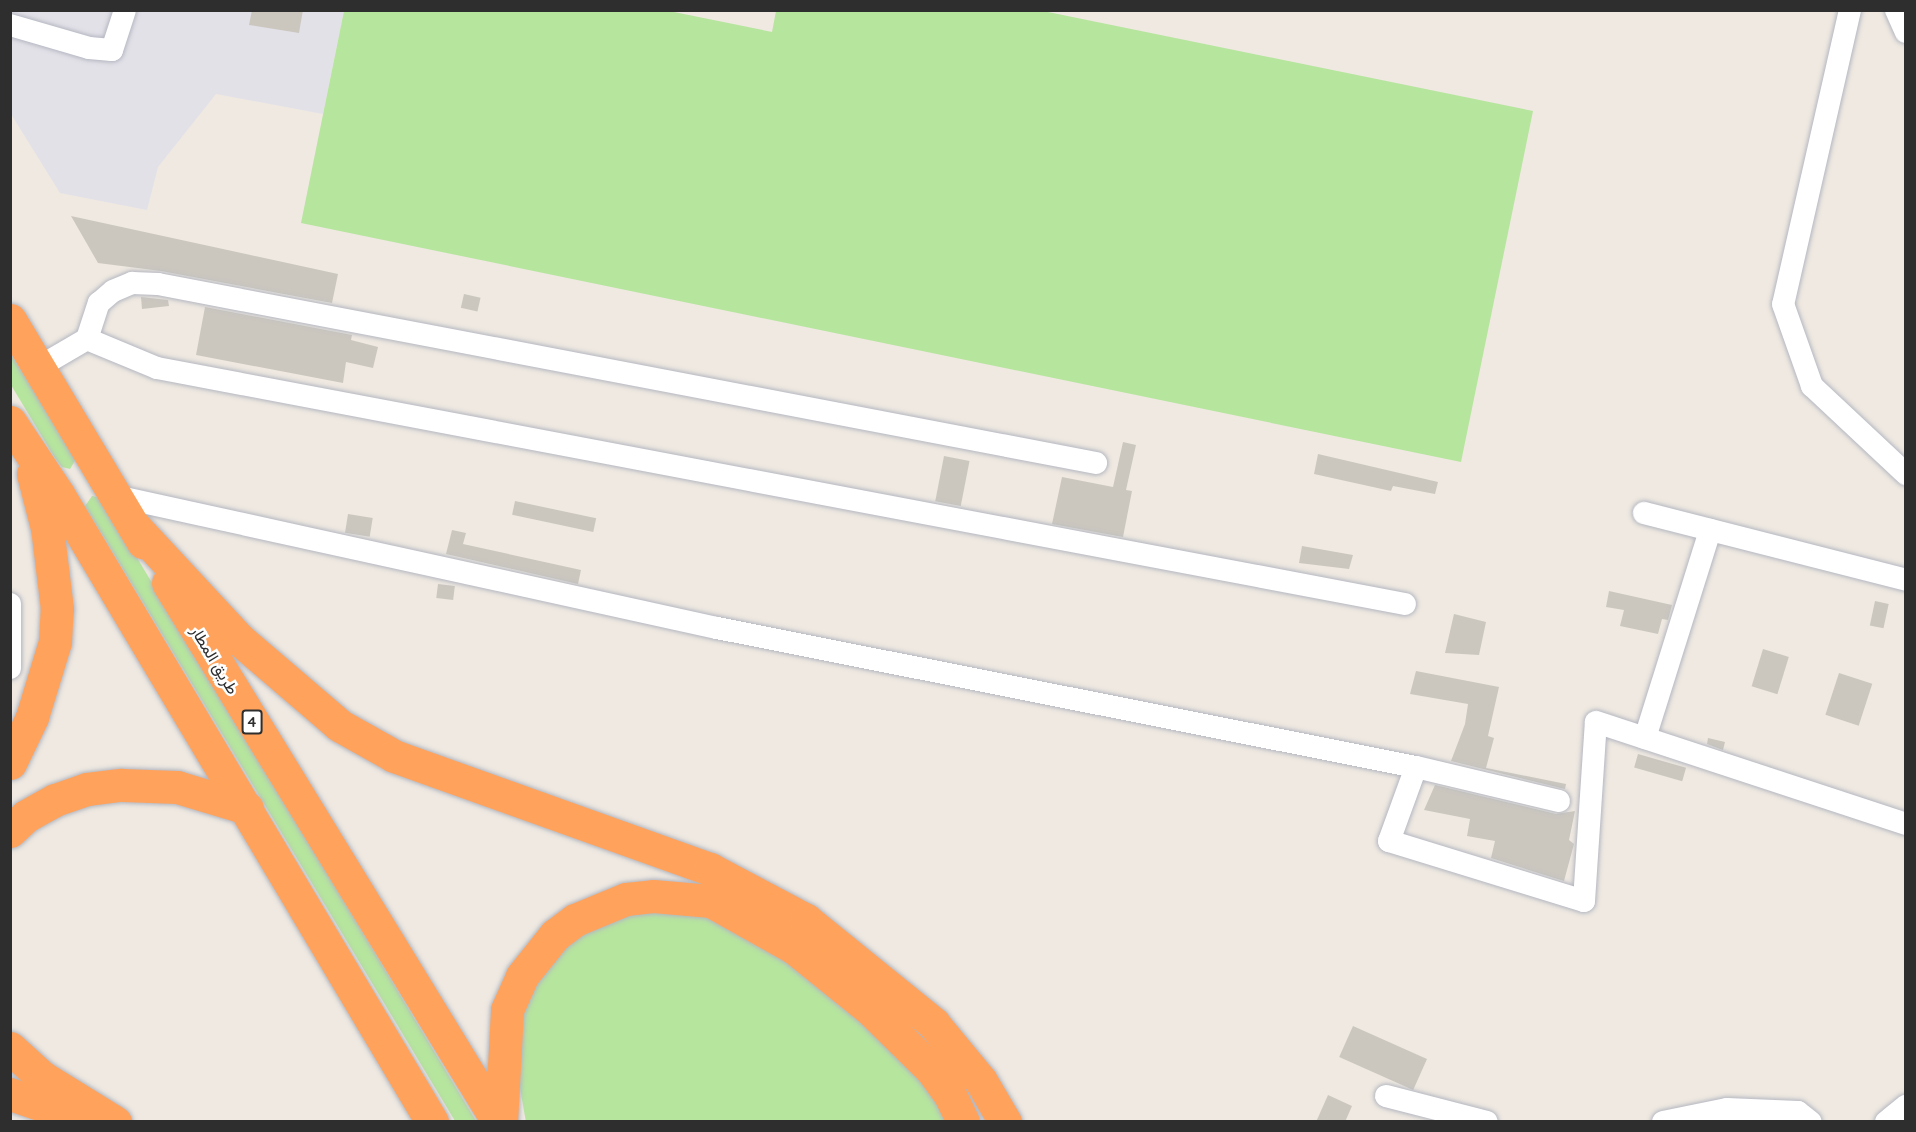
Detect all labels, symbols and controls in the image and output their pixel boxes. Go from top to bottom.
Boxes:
street label: طريق المطار [187,622,243,698]
road number: 4 [242,710,262,734]

